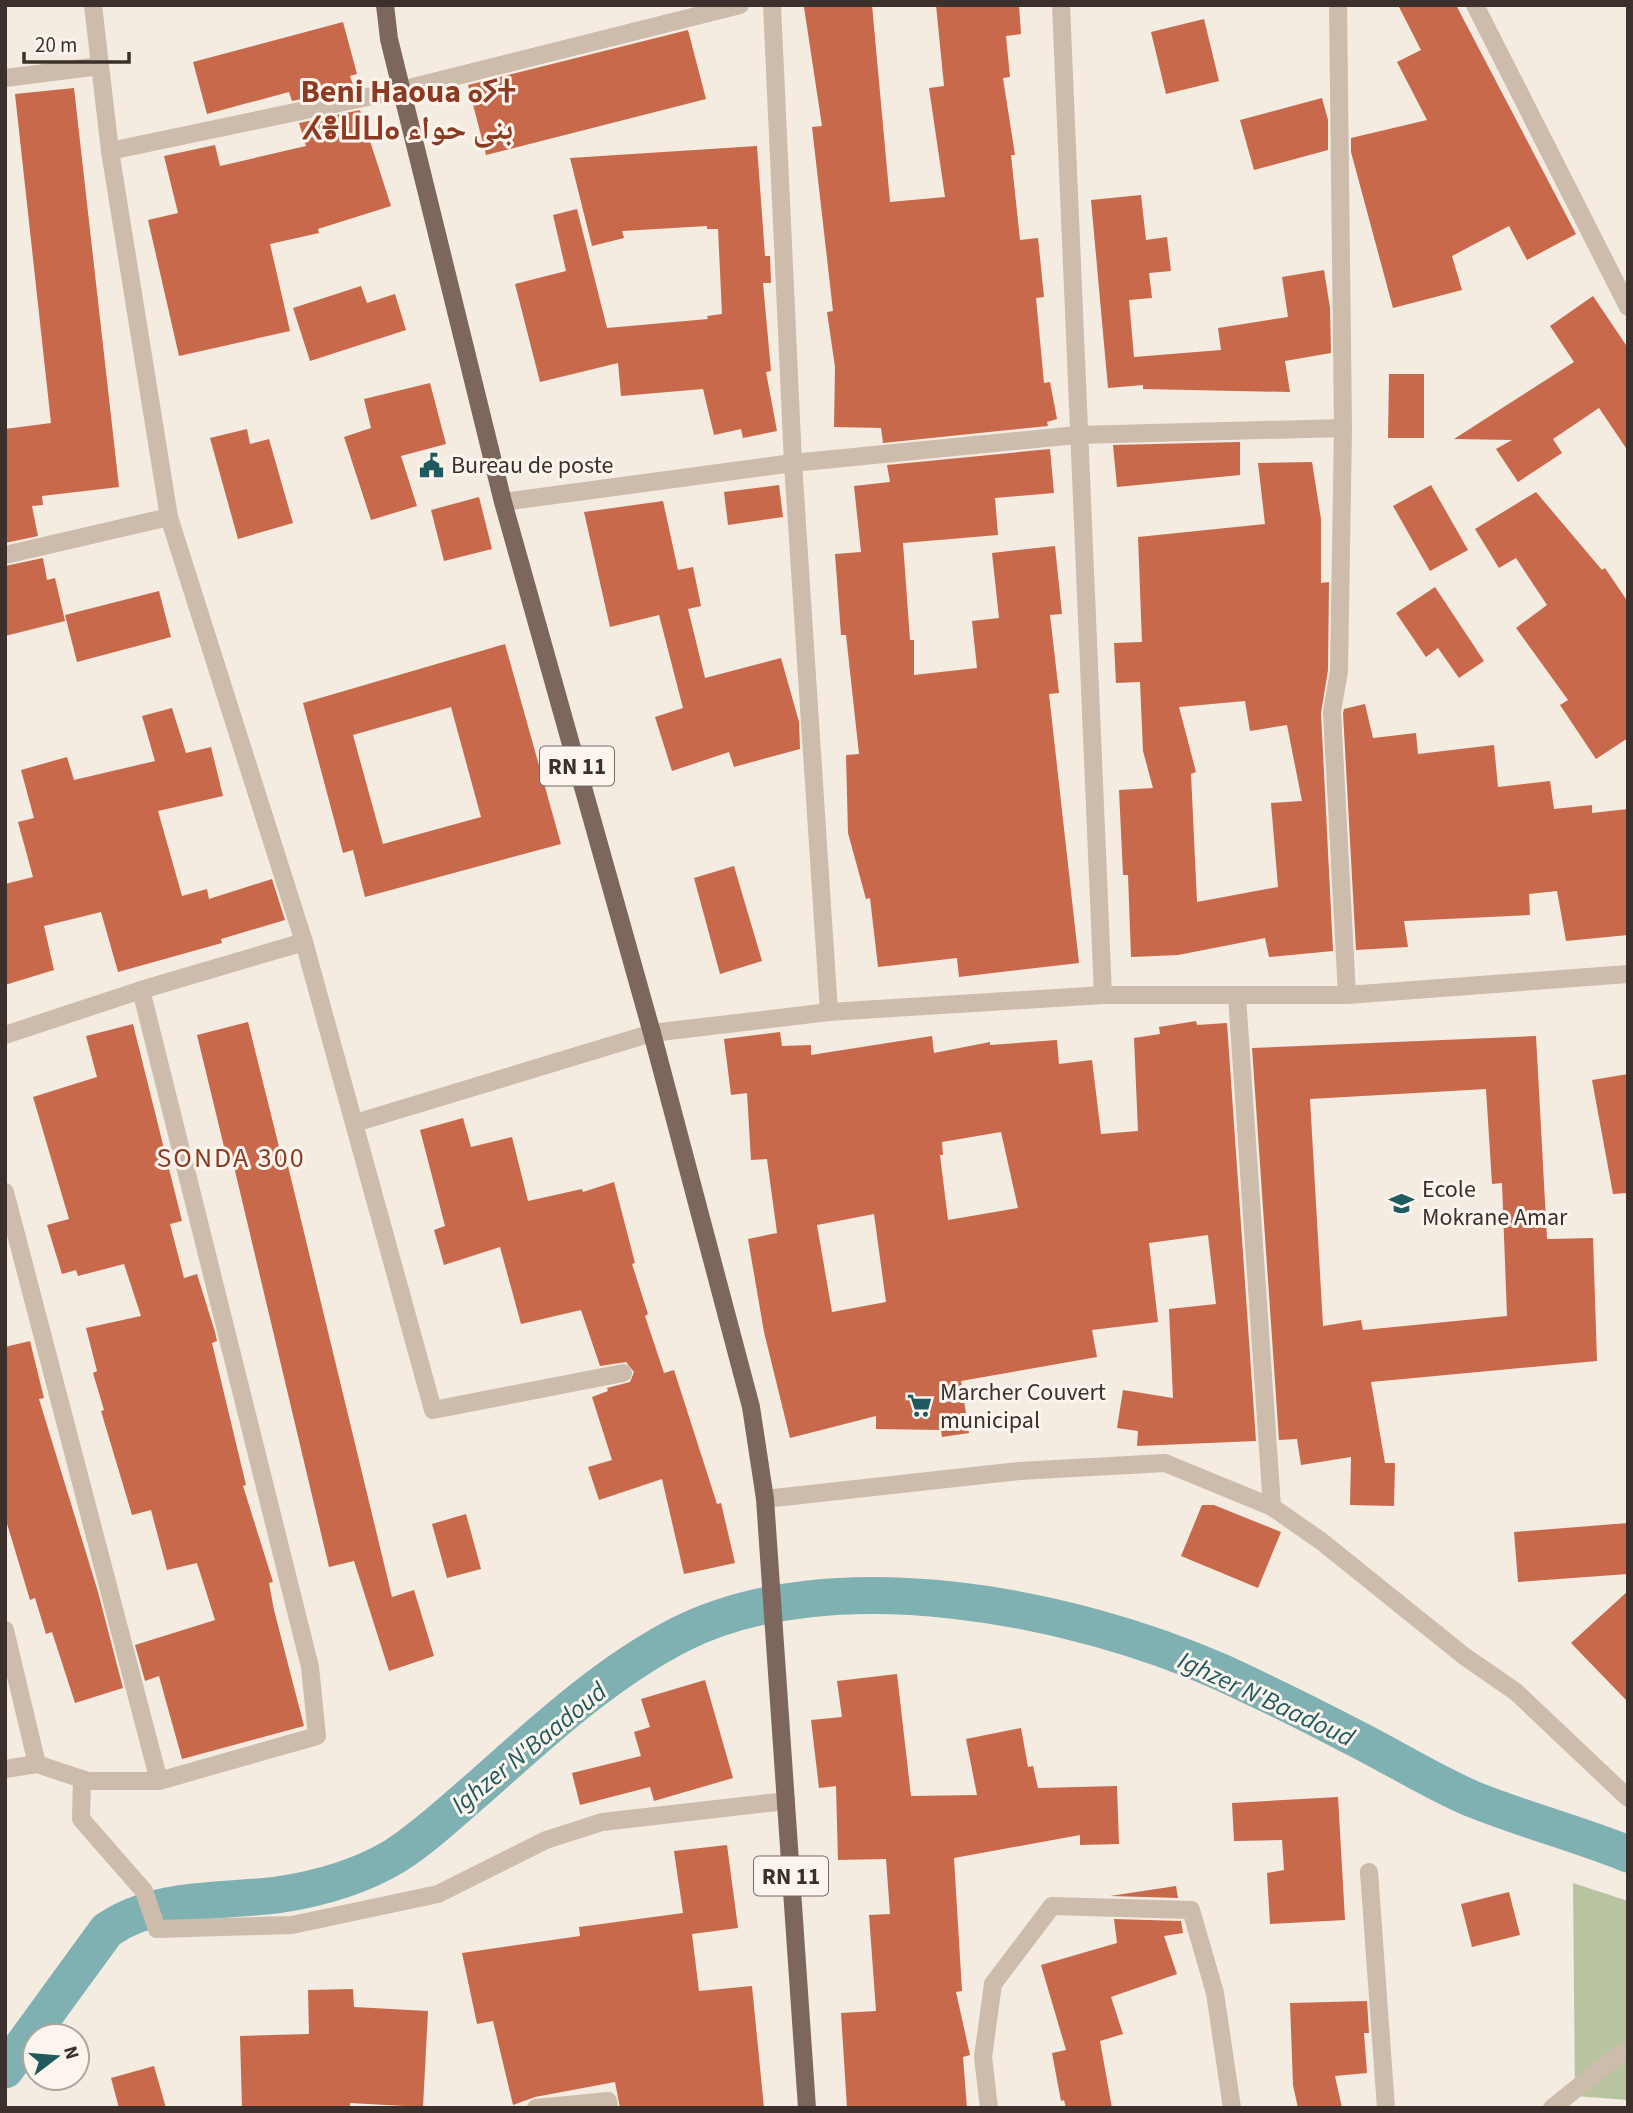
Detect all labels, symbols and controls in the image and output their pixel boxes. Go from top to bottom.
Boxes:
scale bar [24,21,130,65]
text: 20 m [35,30,77,60]
district label: Beni Haoua ⴰⵢⵜ ⵃⴻⵡⵡⴰ بنى حواء [300,69,516,152]
place label: Bureau de poste [451,448,613,483]
public building icon: Bureau de poste [417,451,445,479]
road number: RN 11 [540,746,614,786]
district label: SONDA 300 [156,1138,306,1178]
place label: Ecole Mokrane Amar [1422,1172,1568,1235]
school or university icon: Ecole Mokrane Amar [1388,1189,1416,1217]
place label: Marcher Couvert municipal [940,1375,1106,1438]
supermarket icon: Marcher Couvert municipal [906,1392,934,1420]
water label: Ighzer N'Baadoud [1172,1642,1361,1757]
water label: Ighzer N'Baadoud [443,1673,616,1822]
road number: RN 11 [754,1856,828,1896]
north arrow [21,2022,91,2092]
text: N [56,2043,86,2063]

